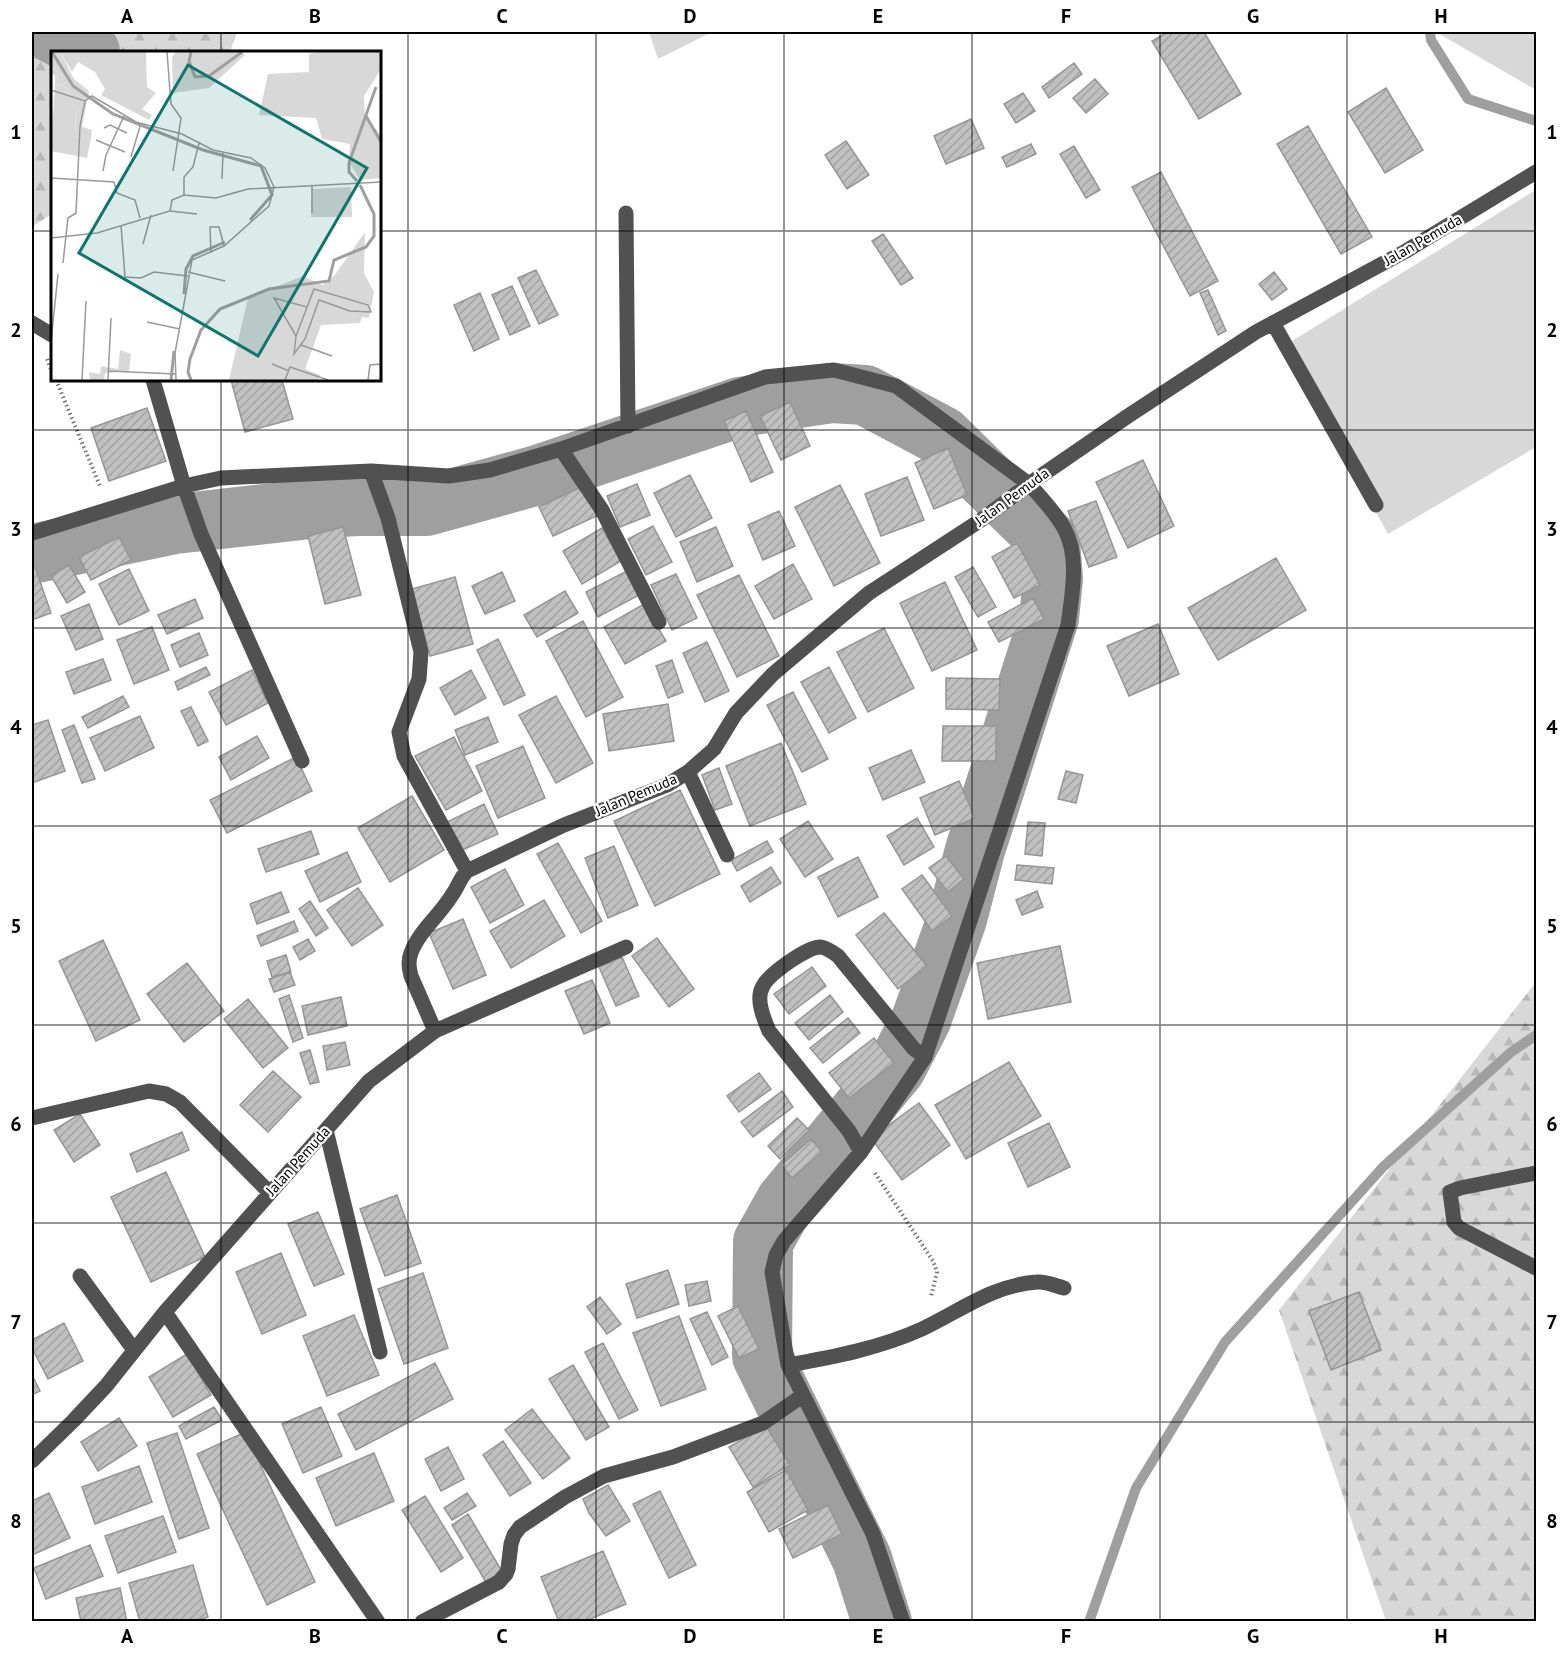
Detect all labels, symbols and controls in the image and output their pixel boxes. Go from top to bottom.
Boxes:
text: A [121,3,134,29]
text: B [309,3,321,29]
text: C [496,3,508,29]
text: D [684,3,697,29]
text: E [873,3,883,29]
text: F [1061,3,1071,29]
text: G [1247,3,1259,29]
text: H [1434,3,1448,29]
inset map [51,51,381,381]
text: 1 [10,119,22,145]
text: 1 [1546,119,1558,145]
street label: Jalan Pemuda [1379,210,1465,270]
text: 2 [10,317,22,343]
text: 2 [1546,317,1558,343]
street label: Jalan Pemuda [970,463,1053,530]
text: 3 [10,516,22,542]
text: 3 [1546,516,1558,542]
text: 4 [10,714,22,740]
text: 4 [1546,714,1558,740]
street label: Jalan Pemuda [591,769,680,821]
text: 5 [10,913,22,939]
text: 5 [1546,913,1558,939]
text: 6 [10,1111,22,1137]
text: 6 [1546,1111,1558,1137]
street label: Jalan Pemuda [261,1122,334,1200]
text: 7 [10,1309,22,1335]
text: 7 [1546,1309,1558,1335]
text: 8 [10,1508,22,1534]
text: 8 [1546,1508,1558,1534]
text: A [121,1623,134,1649]
text: B [309,1623,321,1649]
text: C [496,1623,508,1649]
text: D [684,1623,697,1649]
text: E [873,1623,883,1649]
text: F [1061,1623,1071,1649]
text: G [1247,1623,1259,1649]
text: H [1434,1623,1448,1649]

